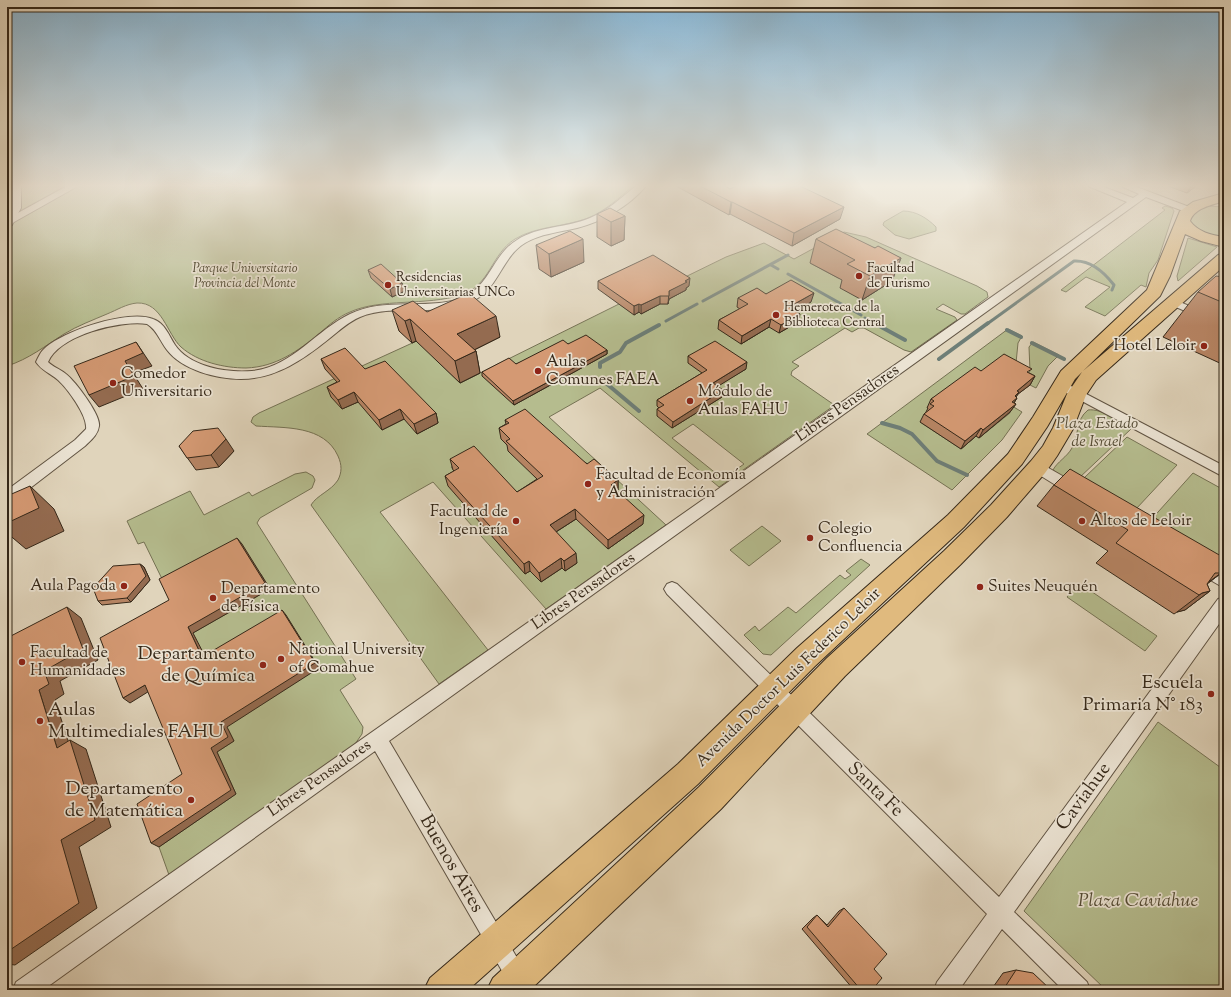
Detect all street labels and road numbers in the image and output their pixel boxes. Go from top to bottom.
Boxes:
street label: Libres Pensadores [791,360,905,448]
street label: Libres Pensadores [527,548,641,636]
street label: Avenida Doctor Luis Federico Leloir [691,583,887,773]
street label: Libres Pensadores [263,735,377,823]
street label: Santa Fe [841,756,909,824]
street label: Caviahue [1050,757,1118,837]
street label: Buenos Aires [412,810,490,918]

